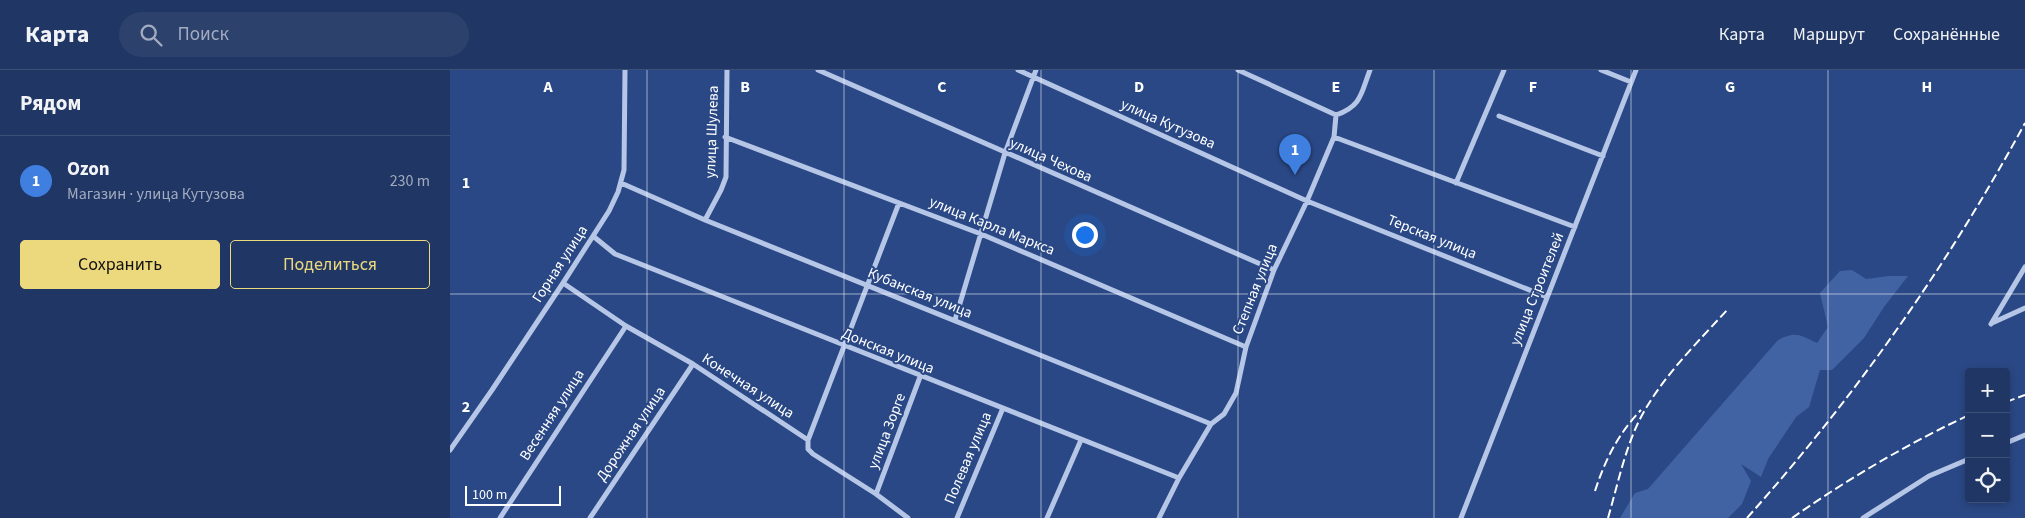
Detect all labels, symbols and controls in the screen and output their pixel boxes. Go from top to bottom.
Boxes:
search box [119,12,469,57]
text: Карта [25,17,89,52]
icon: search [137,21,165,49]
text: Поиск [177,21,229,48]
text: Карта [1719,22,1765,47]
text: Маршрут [1793,22,1865,47]
text: Сохранённые [1893,22,2000,47]
text: A [542,76,553,98]
text: B [740,76,750,98]
text: C [937,76,947,98]
text: D [1134,76,1144,98]
text: E [1332,76,1340,98]
text: F [1529,76,1537,98]
text: G [1725,76,1735,98]
text: H [1922,76,1932,98]
street label: улица Шулева [700,85,724,179]
text: Рядом [20,88,81,118]
street label: улица Кутузова [1117,94,1219,154]
street label: улица Чехова [1006,132,1096,188]
pin: 1 [1279,134,1311,175]
text: Ozon [67,156,110,183]
text: 1 [32,170,40,192]
text: 230 m [390,170,430,192]
text: 1 [462,172,470,194]
text: Магазин · улица Кутузова [67,183,245,205]
street label: улица Карла Маркса [926,191,1058,261]
street label: Терская улица [1384,210,1480,264]
street label: Горная улица [527,221,593,307]
your location [1072,222,1098,248]
street label: улица Строителей [1505,229,1569,349]
button: Сохранить [20,240,220,289]
button: Поделиться [230,240,430,289]
street label: Степная улица [1227,240,1283,338]
street label: Кубанская улица [865,262,975,324]
street label: Донская улица [839,323,937,379]
street label: Конечная улица [698,348,798,424]
street label: Весенняя улица [515,365,589,465]
map controls [1965,368,2010,503]
button: + [1965,368,2010,413]
street label: Дорожная улица [591,382,671,486]
street label: улица Зорге [863,390,911,472]
text: 2 [462,396,470,418]
street label: Полевая улица [939,409,997,507]
button: − [1965,413,2010,458]
button: locate [1965,458,2010,503]
scale bar [465,483,561,506]
text: 100 m [472,485,507,505]

